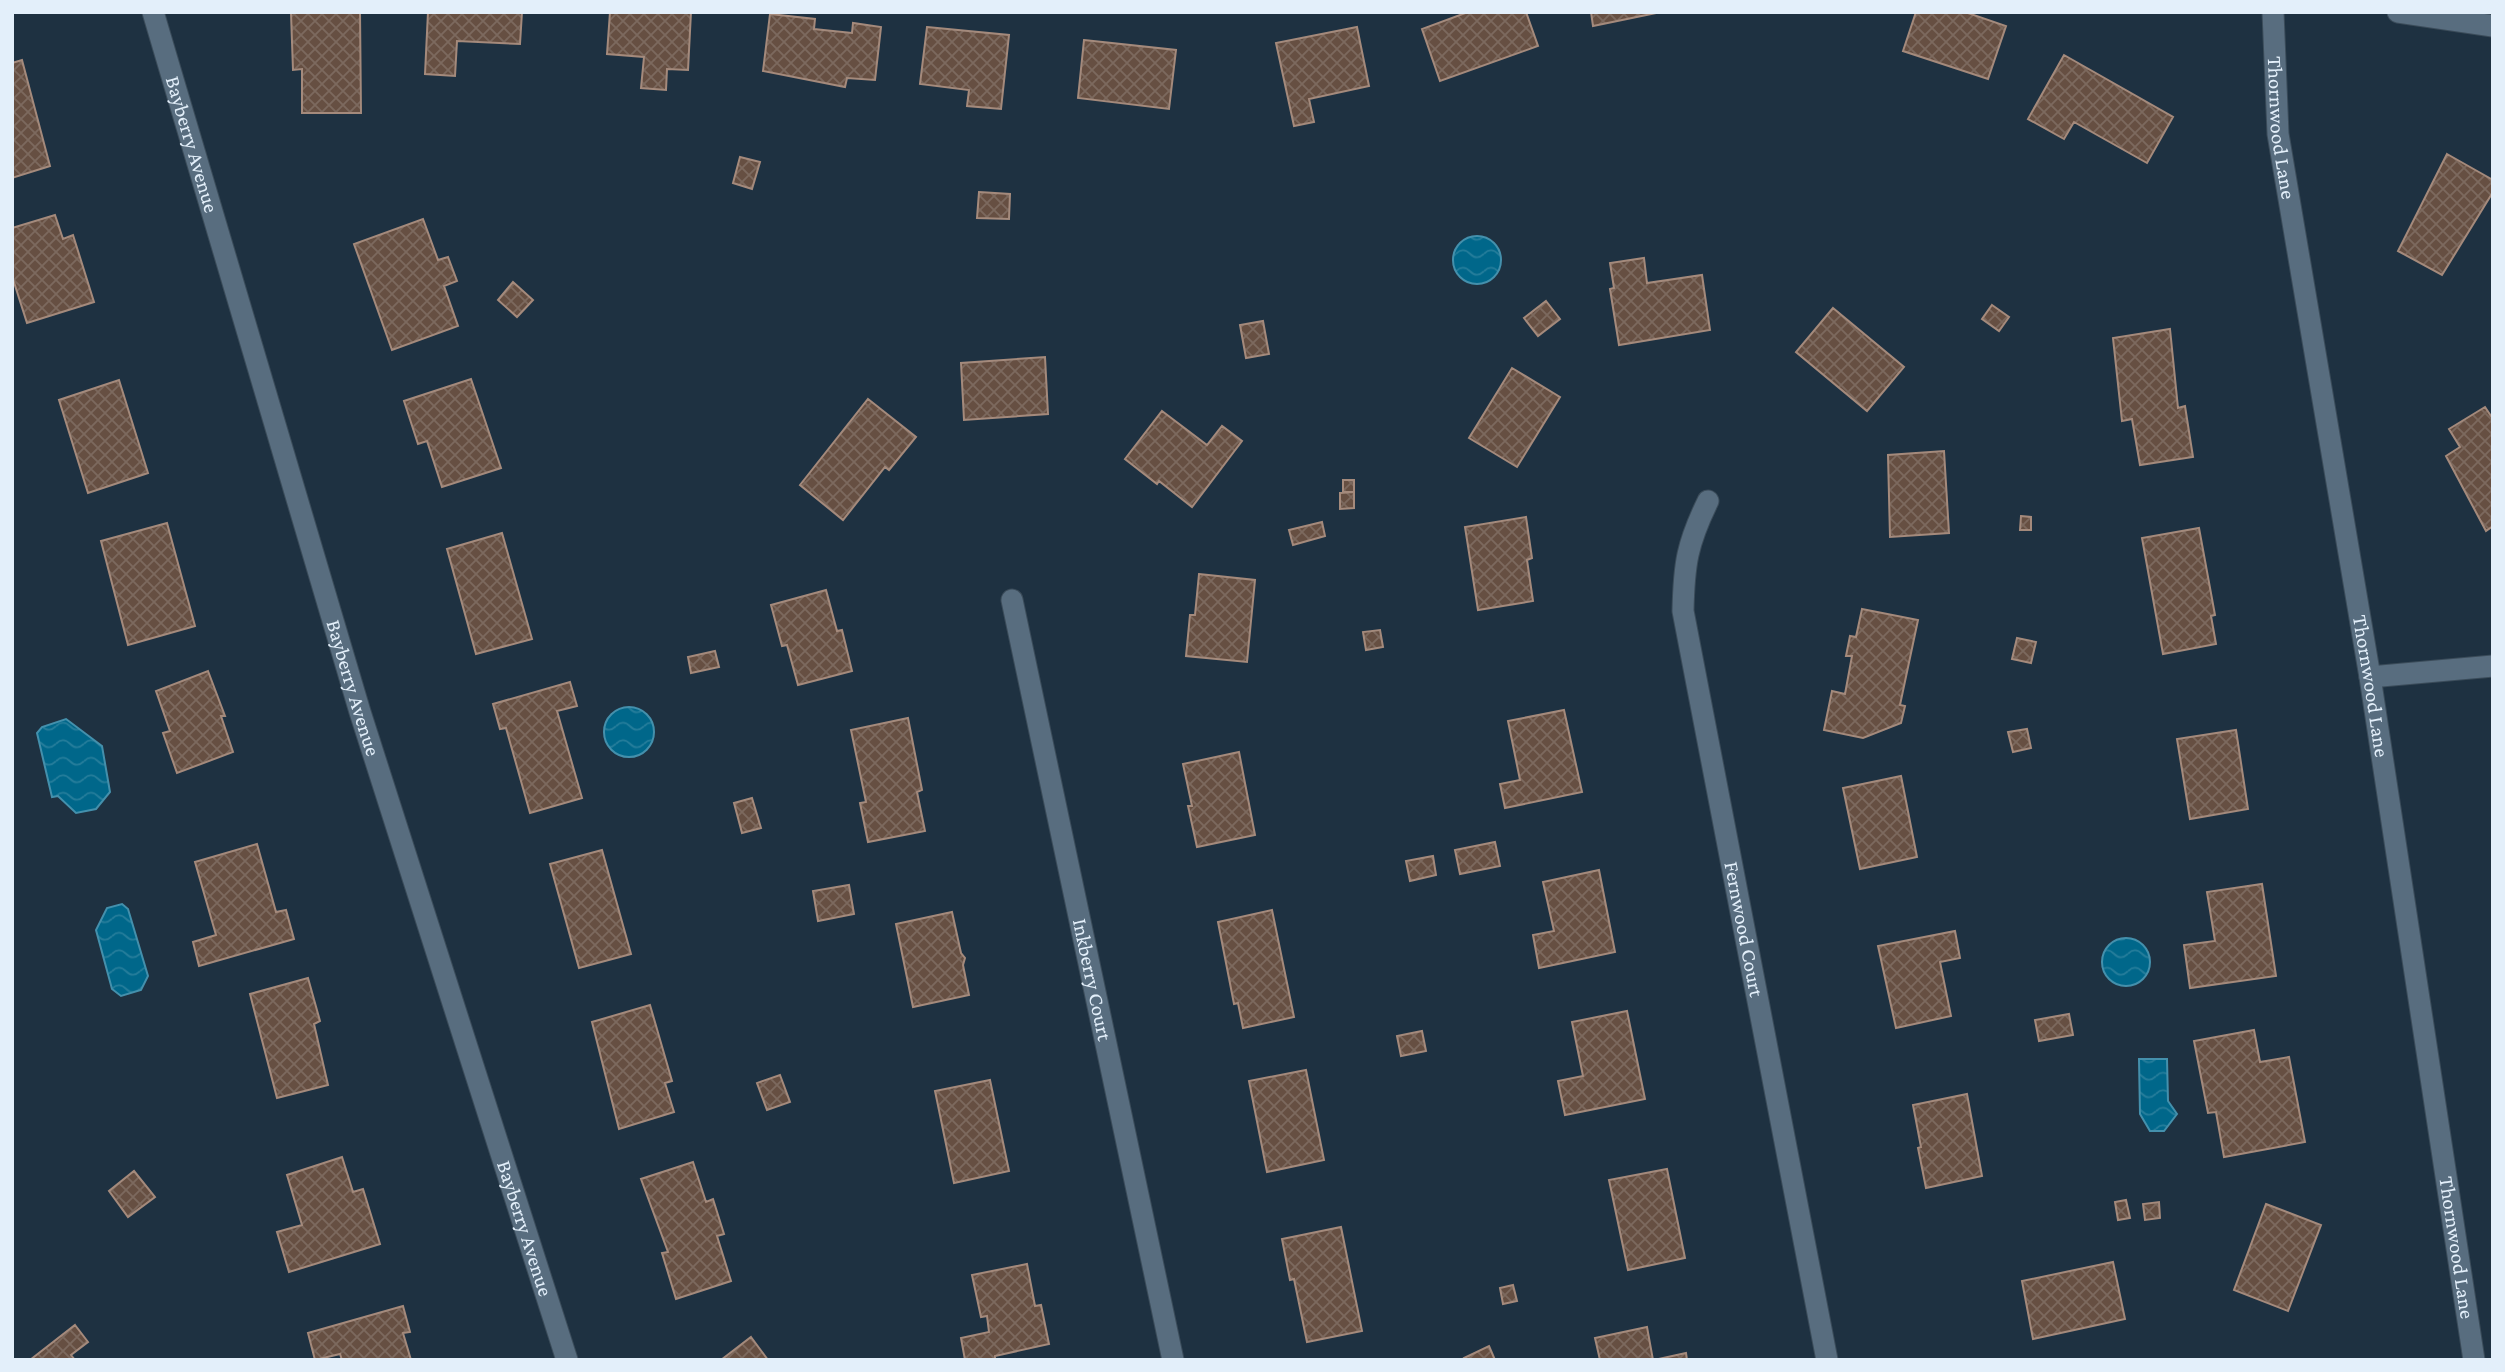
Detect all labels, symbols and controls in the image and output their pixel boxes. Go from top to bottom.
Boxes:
street label: Thornwood Lane [2263,56,2301,201]
street label: Bayberry Avenue [161,73,224,215]
street label: Thornwood Lane [2348,613,2394,759]
street label: Bayberry Avenue [321,617,385,759]
street label: Fernwood Court [1719,859,1769,1000]
street label: Inkberry Court [1068,916,1117,1044]
street label: Bayberry Avenue [492,1157,558,1299]
street label: Thornwood Lane [2434,1175,2480,1320]

